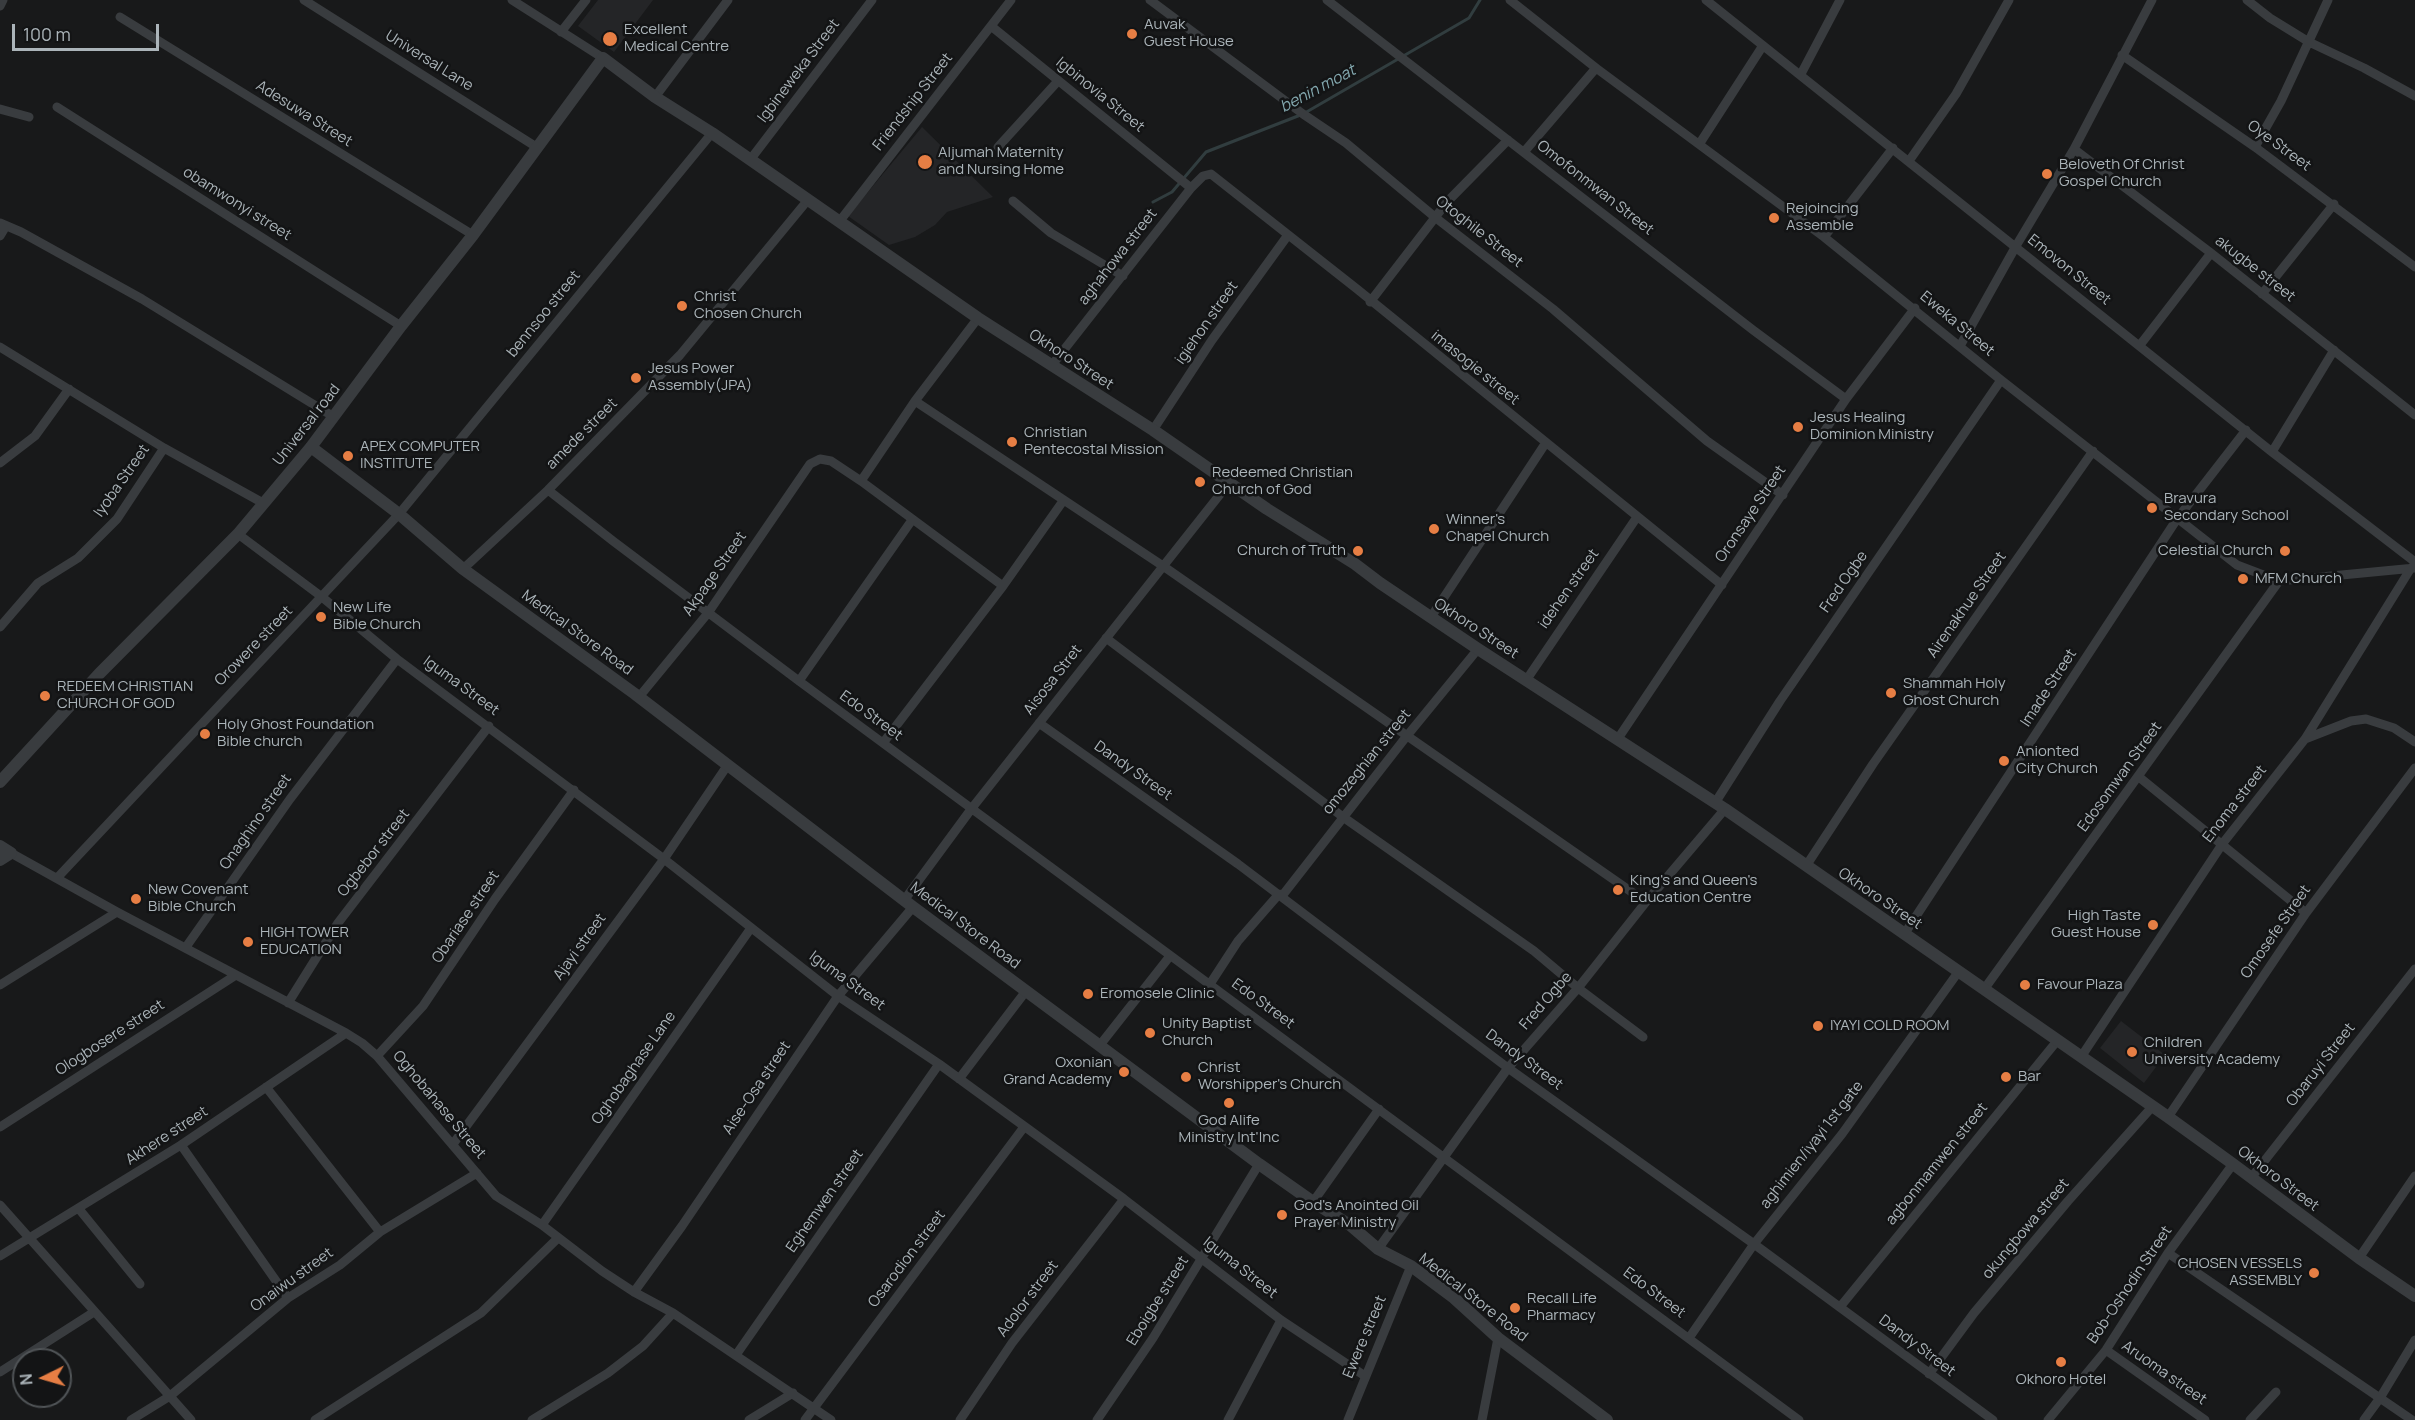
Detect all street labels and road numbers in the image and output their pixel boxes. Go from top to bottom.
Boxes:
street label: Igbineweka Street [754,16,844,126]
street label: Universal Lane [382,27,476,95]
street label: Friendship Street [869,50,957,154]
street label: Igbinovia Street [1052,54,1148,136]
street label: Adesuwa Street [252,77,356,151]
street label: Oye Street [2244,117,2314,175]
street label: Omofonmwan Street [1533,137,1657,239]
street label: obamwonyi street [179,163,295,245]
street label: Otoghile Street [1432,192,1526,272]
street label: aghahowa street [1075,205,1161,309]
street label: Emovon Street [2024,231,2114,309]
street label: akugbe street [2211,232,2299,306]
street label: bennsoo street [503,267,585,361]
street label: igiehon street [1172,278,1242,368]
street label: Eweka Street [1916,288,1998,360]
street label: Okhoro Street [1025,326,1117,394]
street label: imasogie street [1427,327,1523,409]
street label: Universal road [270,381,344,469]
street label: amede street [543,395,621,473]
street label: Iyoba Street [90,441,154,521]
street label: Oronsaye Street [1712,462,1790,566]
street label: Akpage Street [679,528,751,620]
street label: idehen street [1535,546,1603,632]
street label: Fred Ogbe [1816,548,1872,616]
street label: Airenakhue Street [1924,549,2010,661]
street label: Medical Store Road [518,587,636,679]
street label: Okhoro Street [1430,595,1522,663]
street label: Orowere street [211,602,297,690]
street label: Aisosa Stret [1020,641,1086,719]
street label: Imade Street [2017,646,2081,730]
street label: Iguma Street [420,652,502,720]
street label: Edo Street [836,687,906,745]
street label: omozeghian street [1319,706,1415,818]
street label: Edosomwan Street [2074,719,2166,835]
street label: Dandy Street [1091,737,1175,805]
street label: Enoma street [2199,762,2271,846]
street label: Onaghino street [216,771,296,873]
street label: Ogbebor street [334,806,414,900]
street label: Okhoro Street [1835,864,1925,934]
street label: Obariase street [428,867,504,967]
street label: Medical Store Road [906,879,1024,973]
street label: Omosefe Street [2237,882,2315,982]
street label: Ajayi street [550,910,610,984]
street label: Iguma Street [806,947,888,1015]
street label: Fred Ogbe [1516,968,1576,1034]
street label: Edo Street [1228,975,1298,1033]
street label: Ologbosere street [52,996,168,1080]
street label: Oghobaghase Lane [588,1008,680,1128]
street label: Obaruyi Street [2283,1020,2359,1110]
street label: Dandy Street [1482,1026,1566,1094]
street label: Aise-Osa street [719,1038,795,1138]
street label: Oghobahase Street [389,1047,489,1163]
street label: aghimien/iyayi 1st gate [1757,1078,1867,1212]
street label: agbonmamwen street [1882,1099,1992,1229]
street label: Akhere street [123,1103,211,1169]
street label: Okhoro Street [2234,1143,2322,1215]
street label: Eghemwen street [783,1146,867,1256]
street label: okungbowa street [1979,1175,2073,1283]
street label: Osarodion street [865,1207,949,1311]
street label: Bob-Oshodin Street [2084,1223,2176,1347]
street label: Iguma Street [1199,1233,1281,1303]
street label: Onaiwu street [247,1244,337,1316]
street label: Medical Store Road [1415,1250,1531,1346]
street label: Eboigbe street [1123,1253,1193,1349]
street label: Adolor street [994,1257,1062,1341]
street label: Edo Street [1619,1264,1689,1322]
street label: Ewere street [1339,1293,1391,1381]
street label: Dandy Street [1875,1311,1959,1381]
street label: Aruoma street [2118,1337,2210,1409]

